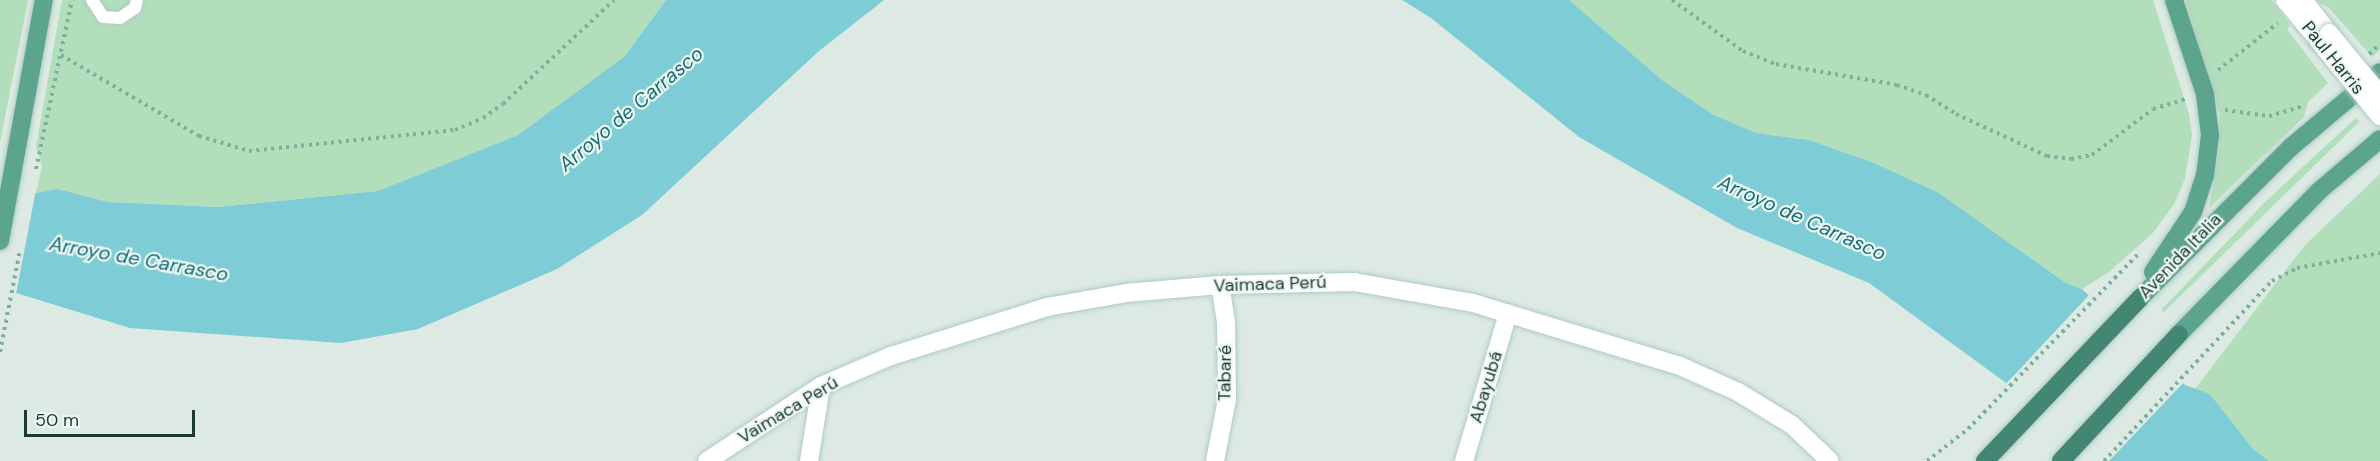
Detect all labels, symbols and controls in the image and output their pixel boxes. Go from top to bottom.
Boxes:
street label: Paul Harris [2297,17,2369,99]
water label: Arroyo de Carrasco [554,42,708,176]
water label: Arroyo de Carrasco [1714,170,1890,266]
street label: Avenida Italia [2134,209,2226,303]
water label: Arroyo de Carrasco [48,231,230,287]
street label: Vaimaca Perú [1213,271,1327,297]
street label: Tabaré [1214,345,1236,401]
street label: Abayubá [1465,348,1507,426]
street label: Vaimaca Perú [734,372,842,448]
scale bar [27,398,198,436]
text: 50 m [35,408,79,432]

